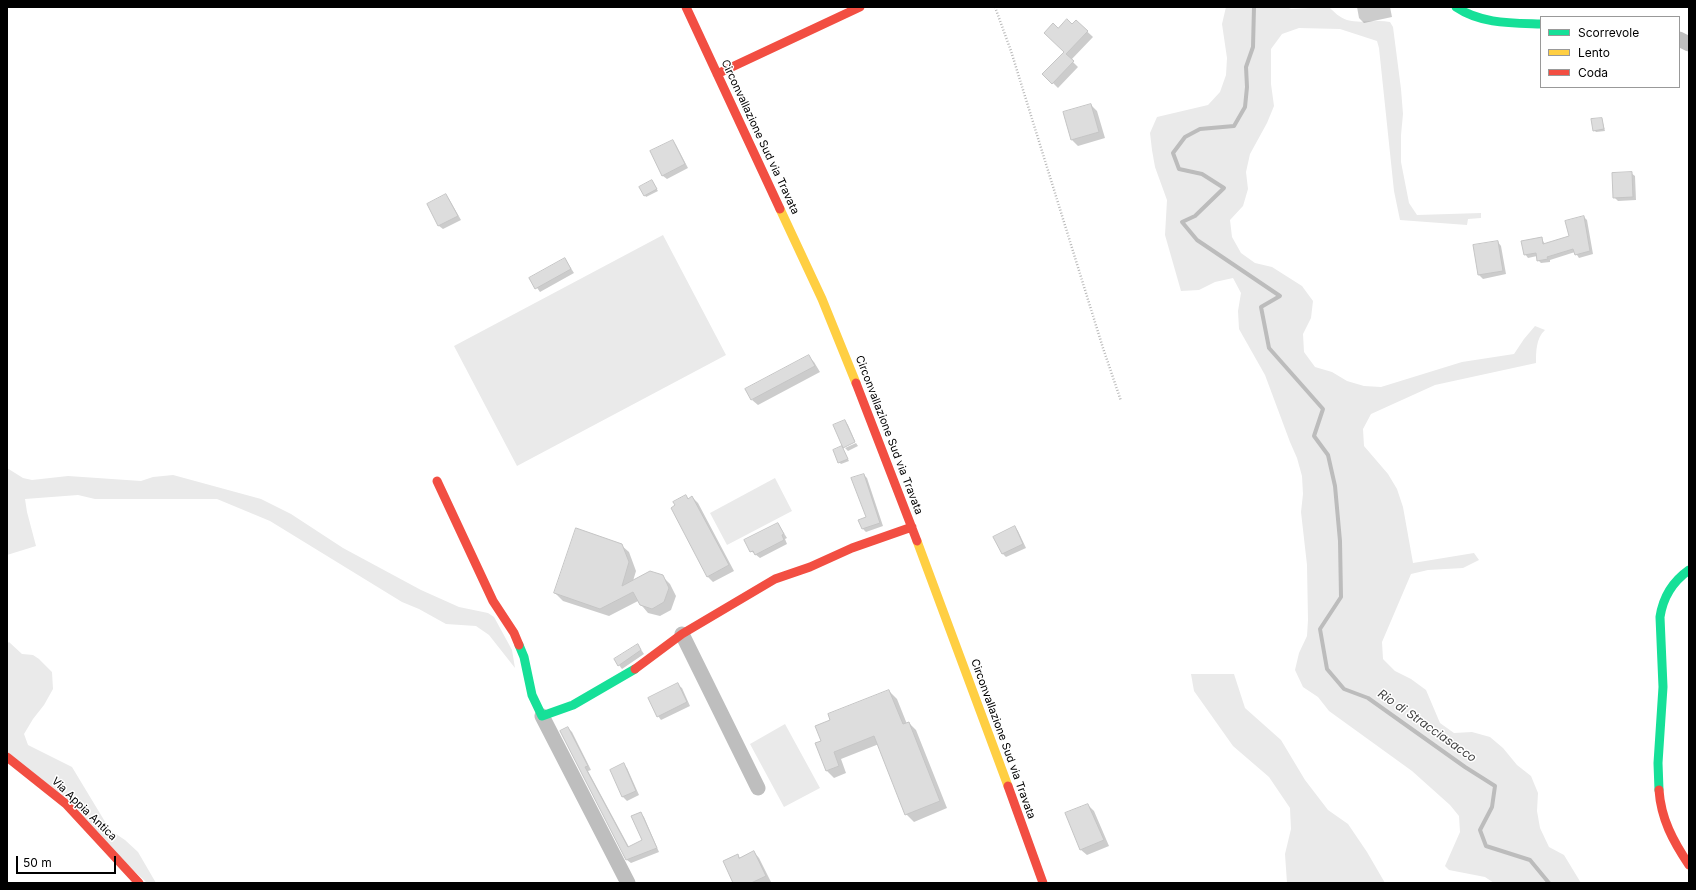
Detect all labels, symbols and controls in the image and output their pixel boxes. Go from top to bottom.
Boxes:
legend [1540,16,1680,88]
text: Scorrevole [1578,25,1639,40]
text: Lento [1578,45,1610,60]
street label: Circonvallazione Sud via Travata [718,57,802,217]
text: Coda [1578,65,1608,80]
street label: Circonvallazione Sud via Travata [853,354,925,516]
street label: Circonvallazione Sud via Travata [968,657,1038,821]
water label: Rio di Stracciasacco [1375,687,1479,765]
street label: Via Appia Antica [49,775,119,843]
scale bar [18,848,118,874]
text: 50 m [23,855,52,870]

